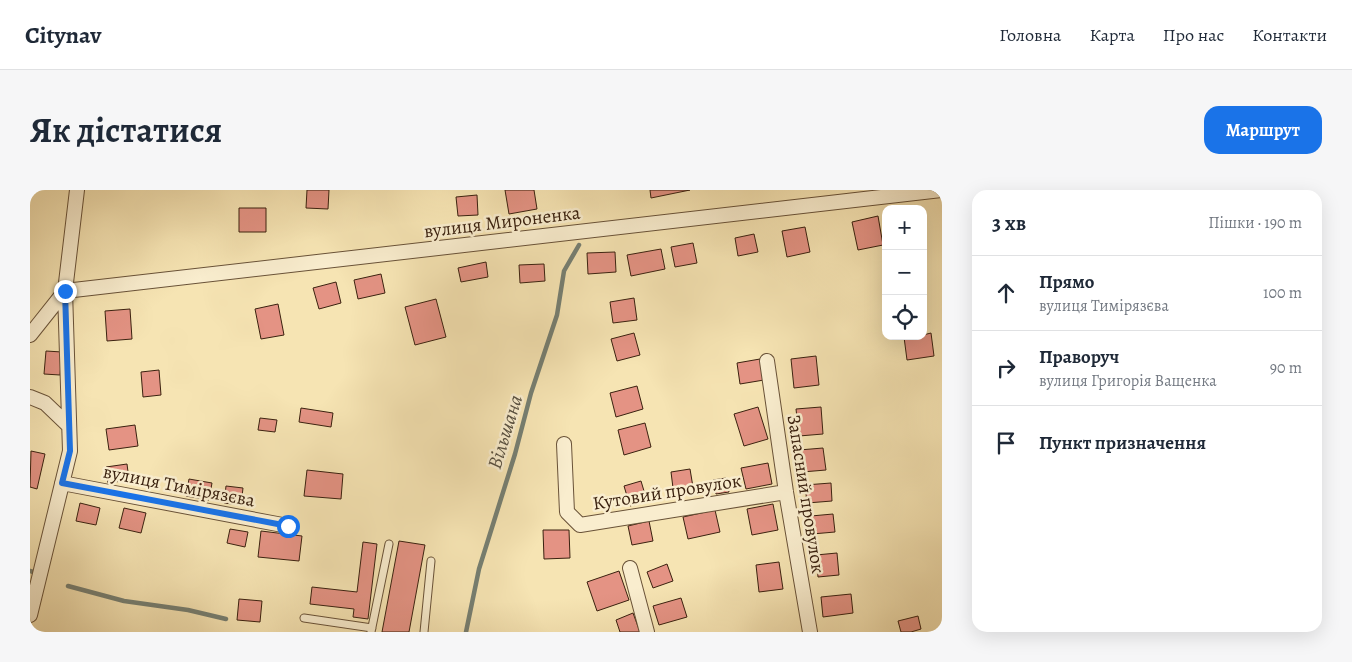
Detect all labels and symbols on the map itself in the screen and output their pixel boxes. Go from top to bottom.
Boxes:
street label: вулиця Мироненка [422,199,582,244]
route end [54,280,77,303]
water label: Вільшана [481,392,529,472]
street label: Запасний провулок [781,413,831,575]
street label: вулиця Тимірязєва [101,459,257,514]
street label: Кутовий провулок [591,467,743,517]
route start [277,515,300,538]

